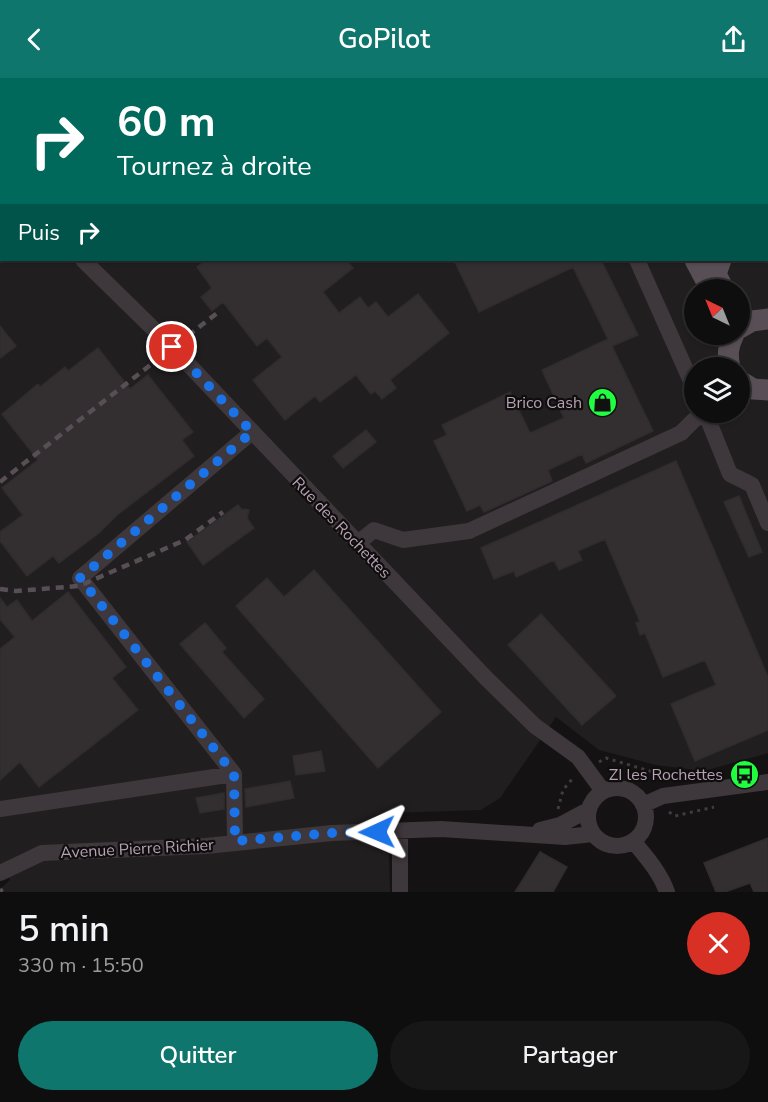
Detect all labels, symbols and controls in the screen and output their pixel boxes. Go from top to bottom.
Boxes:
text: GoPilot [338,21,430,58]
icon: back [18,23,51,56]
icon: share [717,23,750,56]
text: 60 m [117,94,216,151]
icon: right [18,102,96,180]
text: Tournez à droite [117,148,312,185]
icon: right [72,216,105,249]
text: Puis [18,218,60,248]
north arrow [684,279,750,345]
map controls [684,279,750,423]
pin [146,321,197,372]
icon: arrive [155,330,188,363]
button: layers [684,357,750,423]
shop icon: Brico Cash [587,386,619,418]
place label: Brico Cash [506,392,582,414]
street label: Rue des Rochettes [287,472,396,583]
bus stop icon: ZI les Rochettes [728,758,760,790]
place label: ZI les Rochettes [609,764,723,786]
position arrow [345,800,409,864]
street label: Avenue Pierre Richier [60,834,215,864]
text: 5 min [18,905,110,954]
button: close [687,912,750,975]
text: 330 m · 15:50 [18,952,144,979]
button: Quitter [18,1021,378,1090]
button: Partager [390,1021,750,1090]

